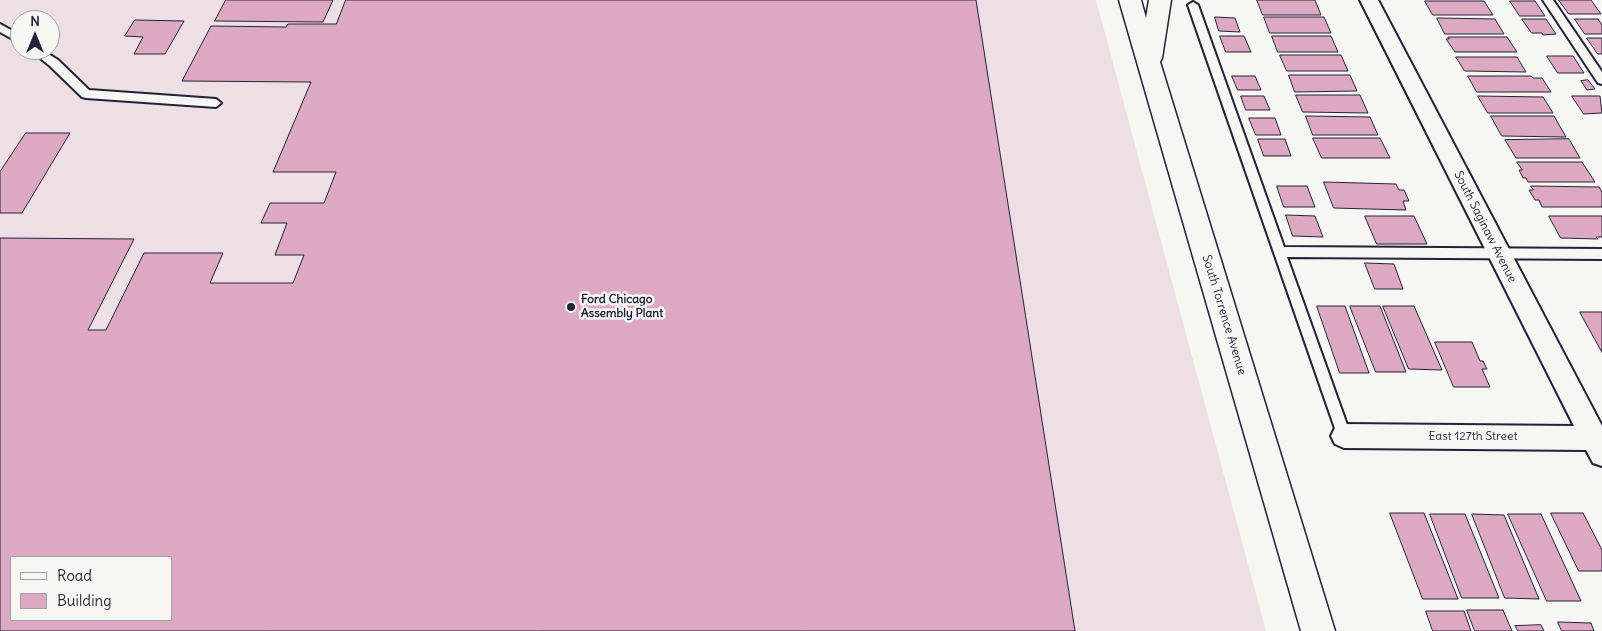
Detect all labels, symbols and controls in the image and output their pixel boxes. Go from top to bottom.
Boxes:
north arrow [10,10,60,60]
text: N [30,12,40,30]
street label: South Saginaw Avenue [1451,169,1519,285]
street label: South Torrence Avenue [1199,253,1249,377]
place label: Ford Chicago Assembly Plant [581,293,663,321]
marker: Ford Chicago Assembly Plant [565,301,577,313]
street label: East 127th Street [1428,430,1518,444]
legend [10,556,172,621]
text: Road [57,566,92,585]
text: Building [57,591,112,610]

